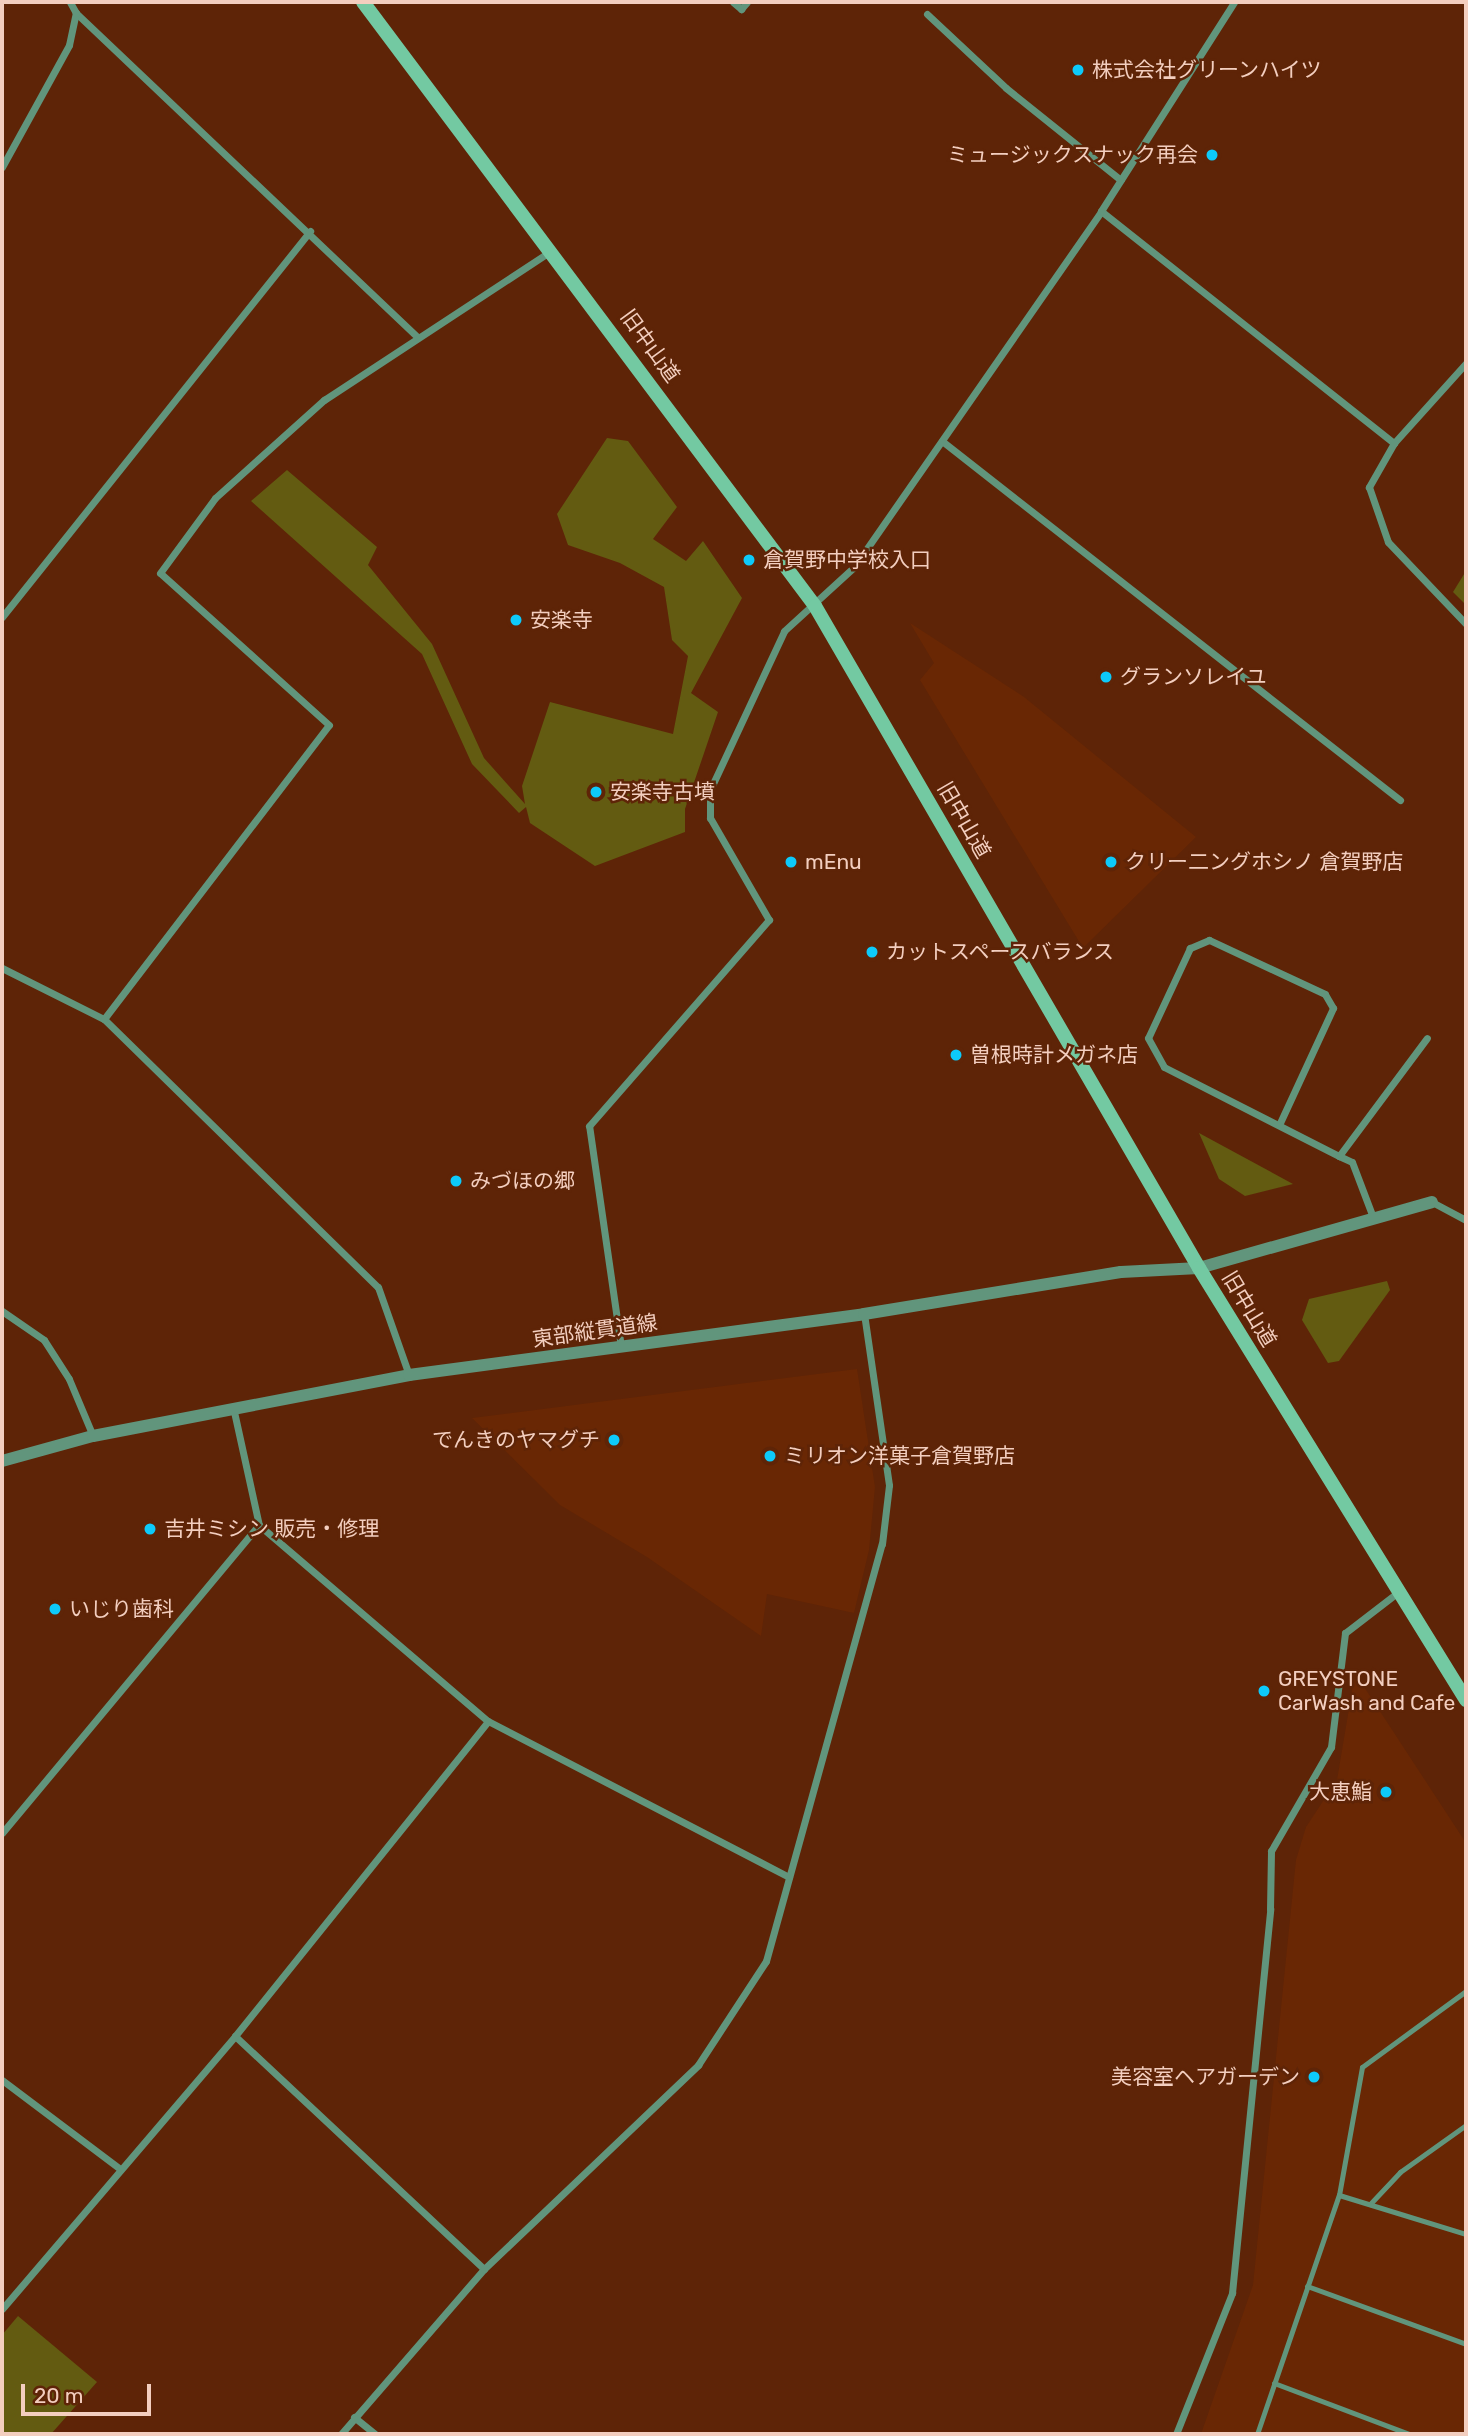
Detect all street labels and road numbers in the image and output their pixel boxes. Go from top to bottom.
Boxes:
street label: 旧中山道 [615,305,685,387]
street label: 旧中山道 [932,777,996,863]
street label: 旧中山道 [1217,1267,1281,1351]
street label: 東部縦貫道線 [531,1310,659,1352]

